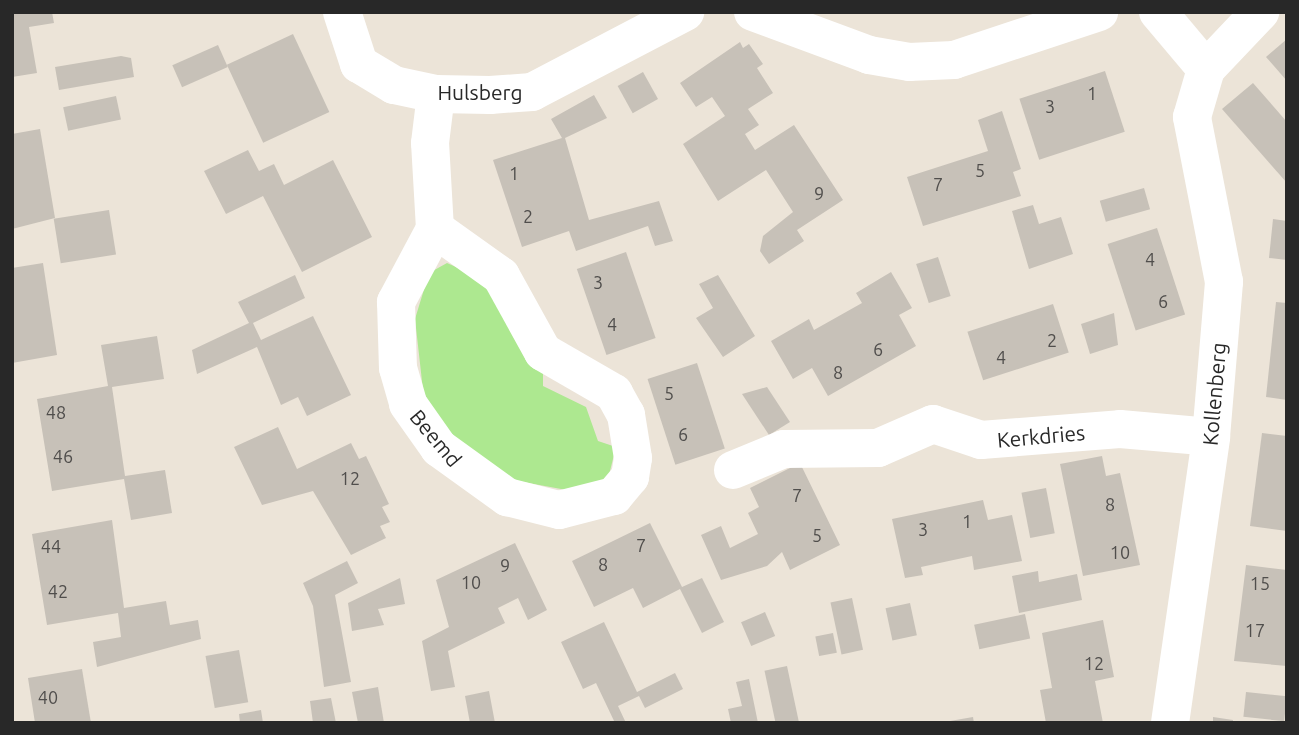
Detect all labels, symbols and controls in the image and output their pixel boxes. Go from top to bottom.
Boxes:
street label: Hulsberg [437,79,523,105]
house number: 1 [1087,82,1097,104]
house number: 3 [1045,95,1055,117]
house number: 5 [975,159,985,181]
house number: 1 [509,162,519,184]
house number: 7 [933,173,943,195]
house number: 9 [814,182,824,204]
house number: 2 [523,205,533,227]
house number: 4 [1145,248,1155,270]
house number: 3 [593,271,603,293]
house number: 6 [1158,290,1168,312]
house number: 4 [607,313,617,335]
house number: 2 [1047,329,1057,351]
house number: 6 [873,338,883,360]
street label: Kollenberg [1197,341,1231,447]
house number: 4 [996,346,1006,368]
house number: 8 [833,361,843,383]
house number: 5 [664,382,674,404]
house number: 48 [46,401,66,423]
street label: Beemd [405,404,467,472]
street label: Kerkdries [996,420,1086,452]
house number: 6 [678,423,688,445]
house number: 46 [53,445,73,467]
house number: 12 [340,467,360,489]
house number: 7 [792,484,802,506]
house number: 8 [1105,493,1115,515]
house number: 1 [962,510,972,532]
house number: 3 [918,518,928,540]
house number: 5 [812,524,822,546]
house number: 7 [636,534,646,556]
house number: 44 [41,535,61,557]
house number: 10 [1110,541,1130,563]
house number: 8 [598,553,608,575]
house number: 9 [500,554,510,576]
house number: 10 [461,571,481,593]
house number: 15 [1250,572,1270,594]
house number: 42 [48,580,68,602]
house number: 17 [1245,619,1265,641]
house number: 12 [1084,652,1104,674]
house number: 40 [38,686,58,708]

